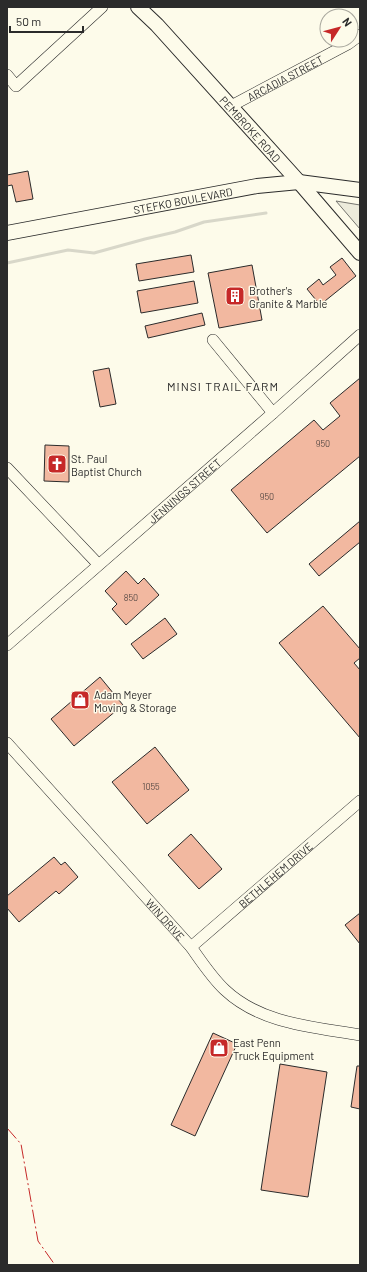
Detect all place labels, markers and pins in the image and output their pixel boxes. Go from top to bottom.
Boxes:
place label: Brother's Granite & Marble [249,284,327,310]
building icon: Brother's Granite & Marble [224,285,246,307]
place label: St. Paul Baptist Church [71,452,142,478]
church icon: St. Paul Baptist Church [46,453,68,475]
place label: Adam Meyer Moving & Storage [94,688,177,714]
shop icon: Adam Meyer Moving & Storage [69,689,91,711]
place label: East Penn Truck Equipment [233,1036,314,1062]
shop icon: East Penn Truck Equipment [208,1037,230,1059]

